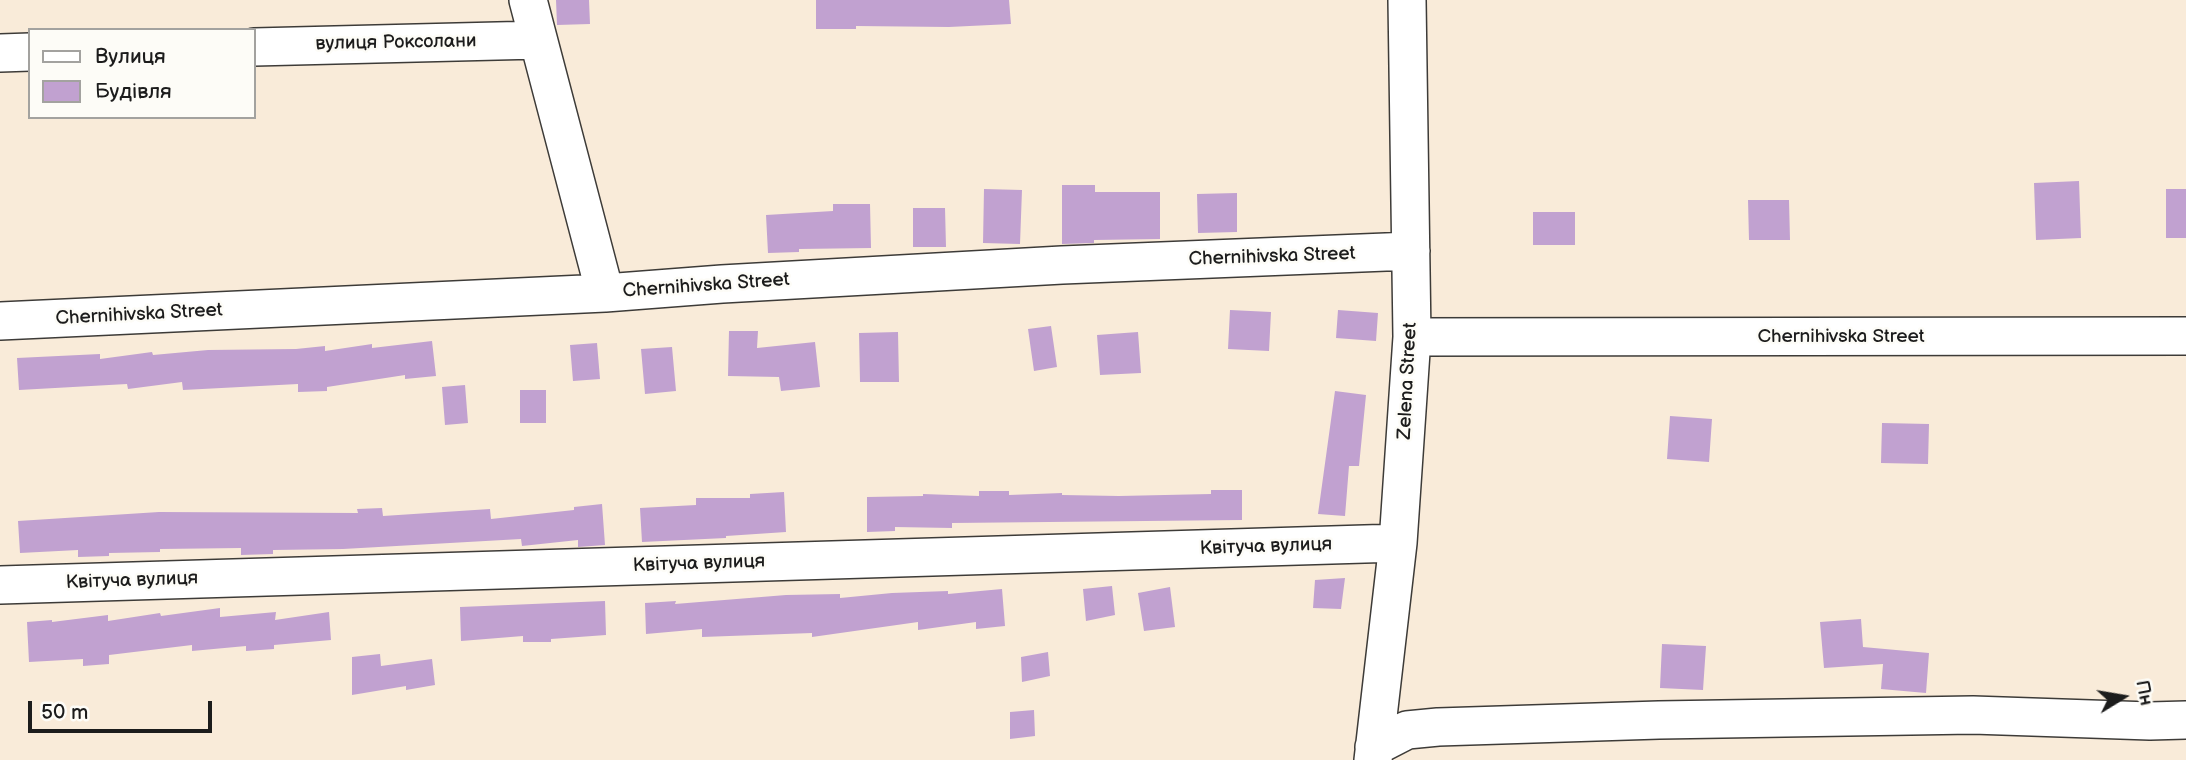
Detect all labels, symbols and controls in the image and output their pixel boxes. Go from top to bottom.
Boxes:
legend [28,28,256,119]
street label: вулиця Роксолани [315,30,477,56]
text: Вулиця [95,44,166,69]
text: Будівля [95,79,172,104]
street label: Chernihivska Street [1188,243,1356,271]
street label: Chernihivska Street [622,269,790,303]
street label: Chernihivska Street [55,299,223,331]
street label: Zelena Street [1394,322,1422,440]
street label: Chernihivska Street [1757,326,1925,348]
street label: Квітуча вулиця [1199,533,1333,561]
street label: Квітуча вулиця [632,550,766,578]
street label: Квітуча вулиця [65,567,199,595]
north arrow [2088,662,2158,732]
text: Пн [2130,678,2158,708]
scale bar [32,686,215,730]
text: 50 m [41,700,88,725]

